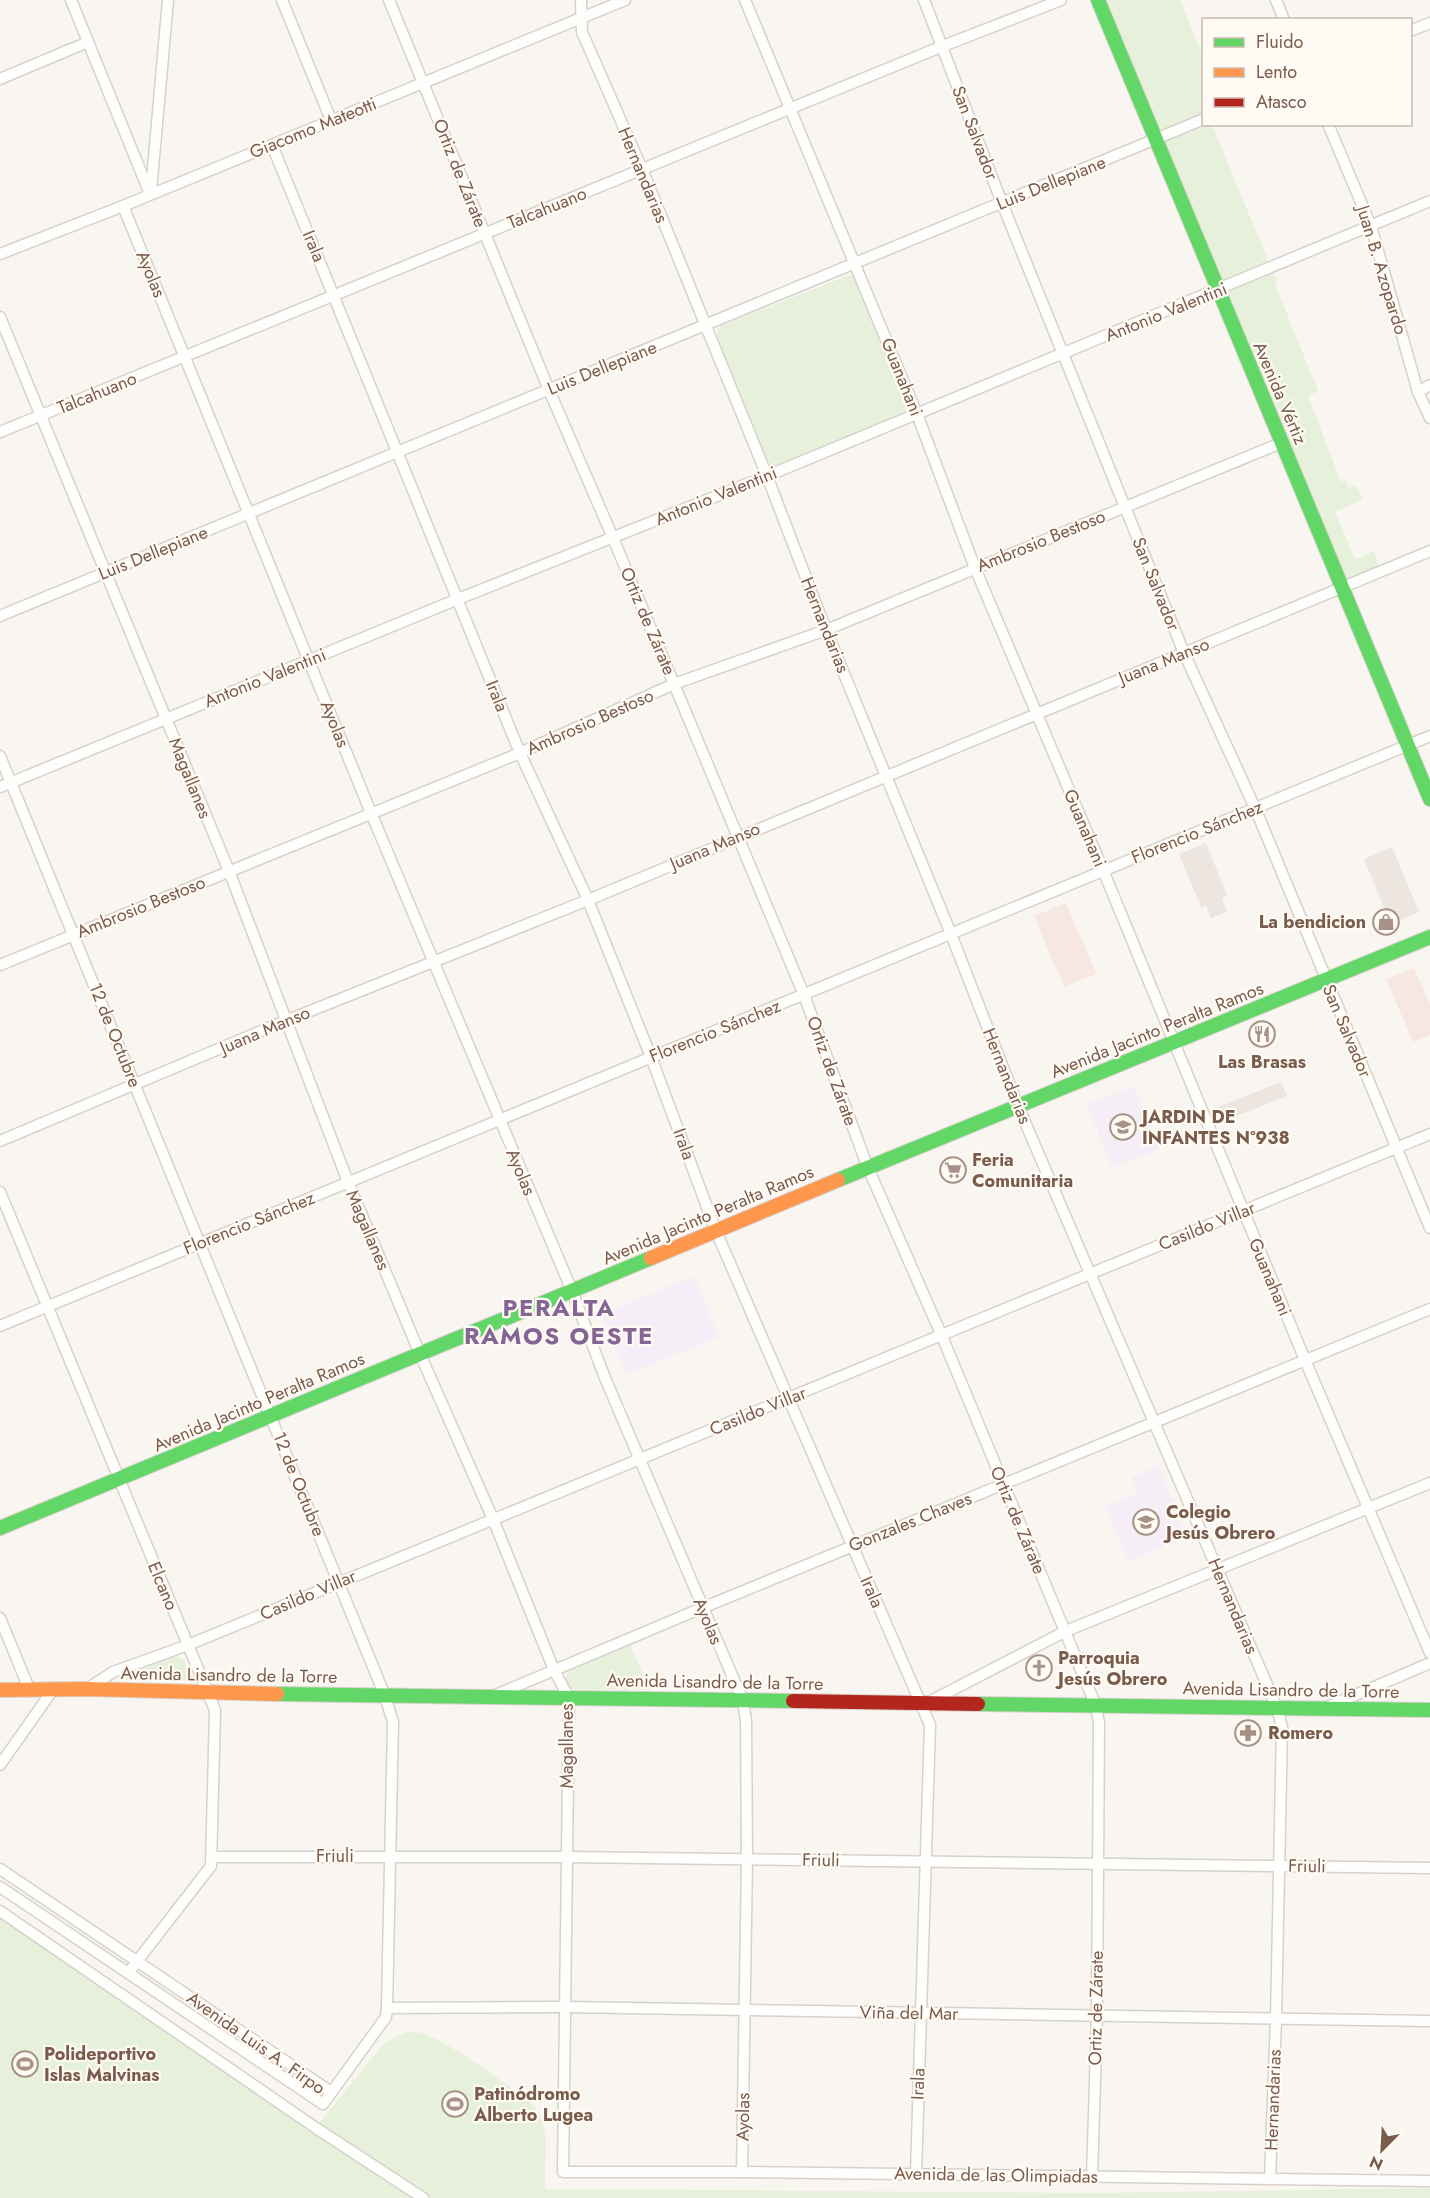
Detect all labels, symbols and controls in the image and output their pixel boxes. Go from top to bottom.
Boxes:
legend [1202,18,1412,126]
text: Fluido [1256,29,1304,55]
text: Lento [1256,59,1297,85]
street label: San Salvador [945,82,1005,185]
text: Atasco [1256,89,1307,115]
street label: Giacomo Mateotti [246,91,380,165]
street label: Ortiz de Zárate [426,115,494,231]
street label: Hernandarias [611,123,675,227]
street label: Luis Dellepiane [992,149,1110,217]
street label: Talcahuano [503,180,591,236]
street label: Juan B. Azopardo [1349,200,1414,338]
street label: Irala [296,226,332,266]
street label: Ayolas [130,247,172,301]
street label: Antonio Valentini [1101,276,1231,348]
street label: Luis Dellepiane [543,334,661,402]
street label: Guanahani [875,334,929,420]
street label: Avenida Vértiz [1247,338,1314,449]
street label: Talcahuano [53,365,141,421]
street label: Antonio Valentini [651,460,781,532]
street label: Ambrosio Bestoso [973,503,1109,579]
street label: Luis Dellepiane [94,519,212,587]
street label: San Salvador [1125,533,1187,635]
street label: Ortiz de Zárate [614,563,682,679]
street label: Hernandarias [794,573,856,677]
street label: Juana Manso [1113,631,1213,692]
street label: Antonio Valentini [200,642,330,714]
street label: Irala [479,676,515,716]
street label: Ambrosio Bestoso [522,682,658,762]
street label: Ayolas [314,697,356,751]
street label: Magallanes [162,734,218,822]
street label: Guanahani [1057,785,1113,871]
street label: Florencio Sánchez [1127,794,1267,870]
street label: Juana Manso [664,815,764,877]
street label: Ambrosio Bestoso [73,869,209,945]
shop icon: La bendicion [1371,907,1401,937]
place label: La bendicion [1259,909,1366,935]
street label: Avenida Jacinto Peralta Ramos [1047,975,1267,1085]
street label: 12 de Octubre [82,979,148,1091]
street label: San Salvador [1316,980,1379,1082]
street label: Florencio Sánchez [645,993,785,1069]
street label: Juana Manso [214,999,314,1061]
street label: Ortiz de Zárate [800,1013,864,1129]
restaurant icon: Las Brasas [1247,1019,1277,1049]
street label: Hernandarias [976,1024,1038,1128]
place label: Las Brasas [1218,1049,1306,1075]
place label: JARDIN DE INFANTES Nº938 [1139,1104,1290,1151]
school or university icon: JARDIN DE INFANTES Nº938 [1108,1112,1138,1142]
street label: Irala [666,1124,702,1164]
street label: Ayolas [500,1145,542,1199]
place label: Feria Comunitaria [972,1147,1073,1194]
supermarket icon: Feria Comunitaria [938,1155,968,1185]
street label: Avenida Jacinto Peralta Ramos [598,1159,818,1271]
street label: Florencio Sánchez [179,1185,319,1261]
street label: Magallanes [339,1186,397,1274]
street label: Casildo Villar [1155,1194,1260,1257]
street label: Guanahani [1242,1234,1298,1320]
district label: PERALTA RAMOS OESTE [464,1290,654,1353]
street label: Avenida Jacinto Peralta Ramos [149,1346,369,1458]
street label: Casildo Villar [706,1379,811,1442]
street label: 12 de Octubre [266,1428,332,1540]
street label: Ortiz de Zárate [984,1462,1052,1578]
street label: Gonzales Chaves [845,1485,975,1559]
place label: Colegio Jesús Obrero [1163,1499,1276,1546]
school or university icon: Colegio Jesús Obrero [1131,1507,1161,1537]
street label: Hernandarias [1201,1554,1265,1658]
street label: Elcano [141,1558,185,1615]
street label: Casildo Villar [256,1563,361,1627]
street label: Irala [854,1572,890,1612]
street label: Ayolas [687,1594,729,1648]
place label: Parroquia Jesús Obrero [1055,1645,1168,1692]
church icon: Parroquia Jesús Obrero [1024,1653,1054,1683]
street label: Avenida Lisandro de la Torre [120,1660,338,1690]
street label: Avenida Lisandro de la Torre [606,1667,824,1697]
street label: Avenida Lisandro de la Torre [1182,1675,1400,1705]
street label: Magallanes [554,1703,580,1789]
pharmacy icon: Romero [1233,1718,1263,1748]
place label: Romero [1268,1720,1333,1746]
street label: Friuli [316,1843,354,1869]
street label: Friuli [802,1847,840,1873]
street label: Friuli [1288,1853,1326,1879]
street label: Ortiz de Zárate [1082,1950,1110,2066]
street label: Avenida Luis A. Firpo [181,1985,331,2101]
street label: Viña del Mar [859,1999,959,2027]
place label: Polideportivo Islas Malvinas [44,2041,159,2088]
sports icon: Polideportivo Islas Malvinas [10,2049,40,2079]
street label: Hernandarias [1258,2049,1288,2151]
street label: Irala [904,2068,932,2100]
place label: Patinódromo Alberto Lugea [473,2081,593,2128]
sports icon: Patinódromo Alberto Lugea [440,2089,470,2119]
street label: Ayolas [730,2093,756,2141]
north arrow [1352,2120,1412,2180]
text: N [1366,2150,1387,2176]
street label: Avenida de las Olimpiadas [894,2160,1098,2190]

